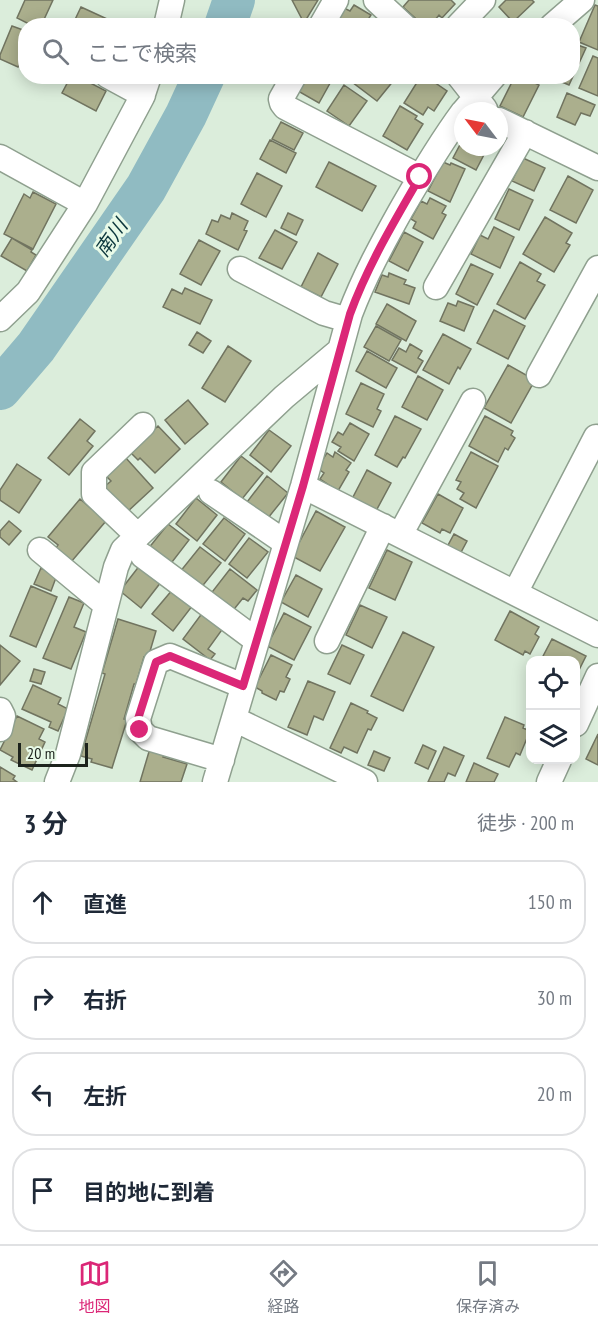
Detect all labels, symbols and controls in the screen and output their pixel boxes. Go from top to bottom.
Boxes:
search box [18,18,580,84]
icon: search [39,35,72,68]
text: ここで検索 [87,39,197,67]
north arrow [454,102,508,156]
route start [406,163,432,189]
water label: 南川 [89,213,134,262]
map controls [526,656,580,764]
button: locate [526,656,580,710]
button: layers [526,710,580,764]
route end [126,716,152,742]
scale bar [18,740,88,768]
text: 20 m [27,743,55,763]
text: 3 分 [24,807,68,840]
text: 徒歩 · 200 m [477,810,574,836]
icon: ahead [26,886,59,919]
text: 150 m [528,889,572,915]
text: 直進 [83,890,127,918]
icon: right [26,982,59,1015]
text: 30 m [537,985,572,1011]
text: 右折 [83,986,127,1014]
icon: left [26,1078,59,1111]
text: 20 m [537,1081,572,1107]
text: 左折 [83,1082,127,1110]
icon: arrive [26,1174,59,1207]
text: 目的地に到着 [83,1178,215,1206]
tab: 地図 [78,1257,111,1317]
tab: 経路 [267,1257,300,1317]
tab: 保存済み [456,1257,520,1317]

